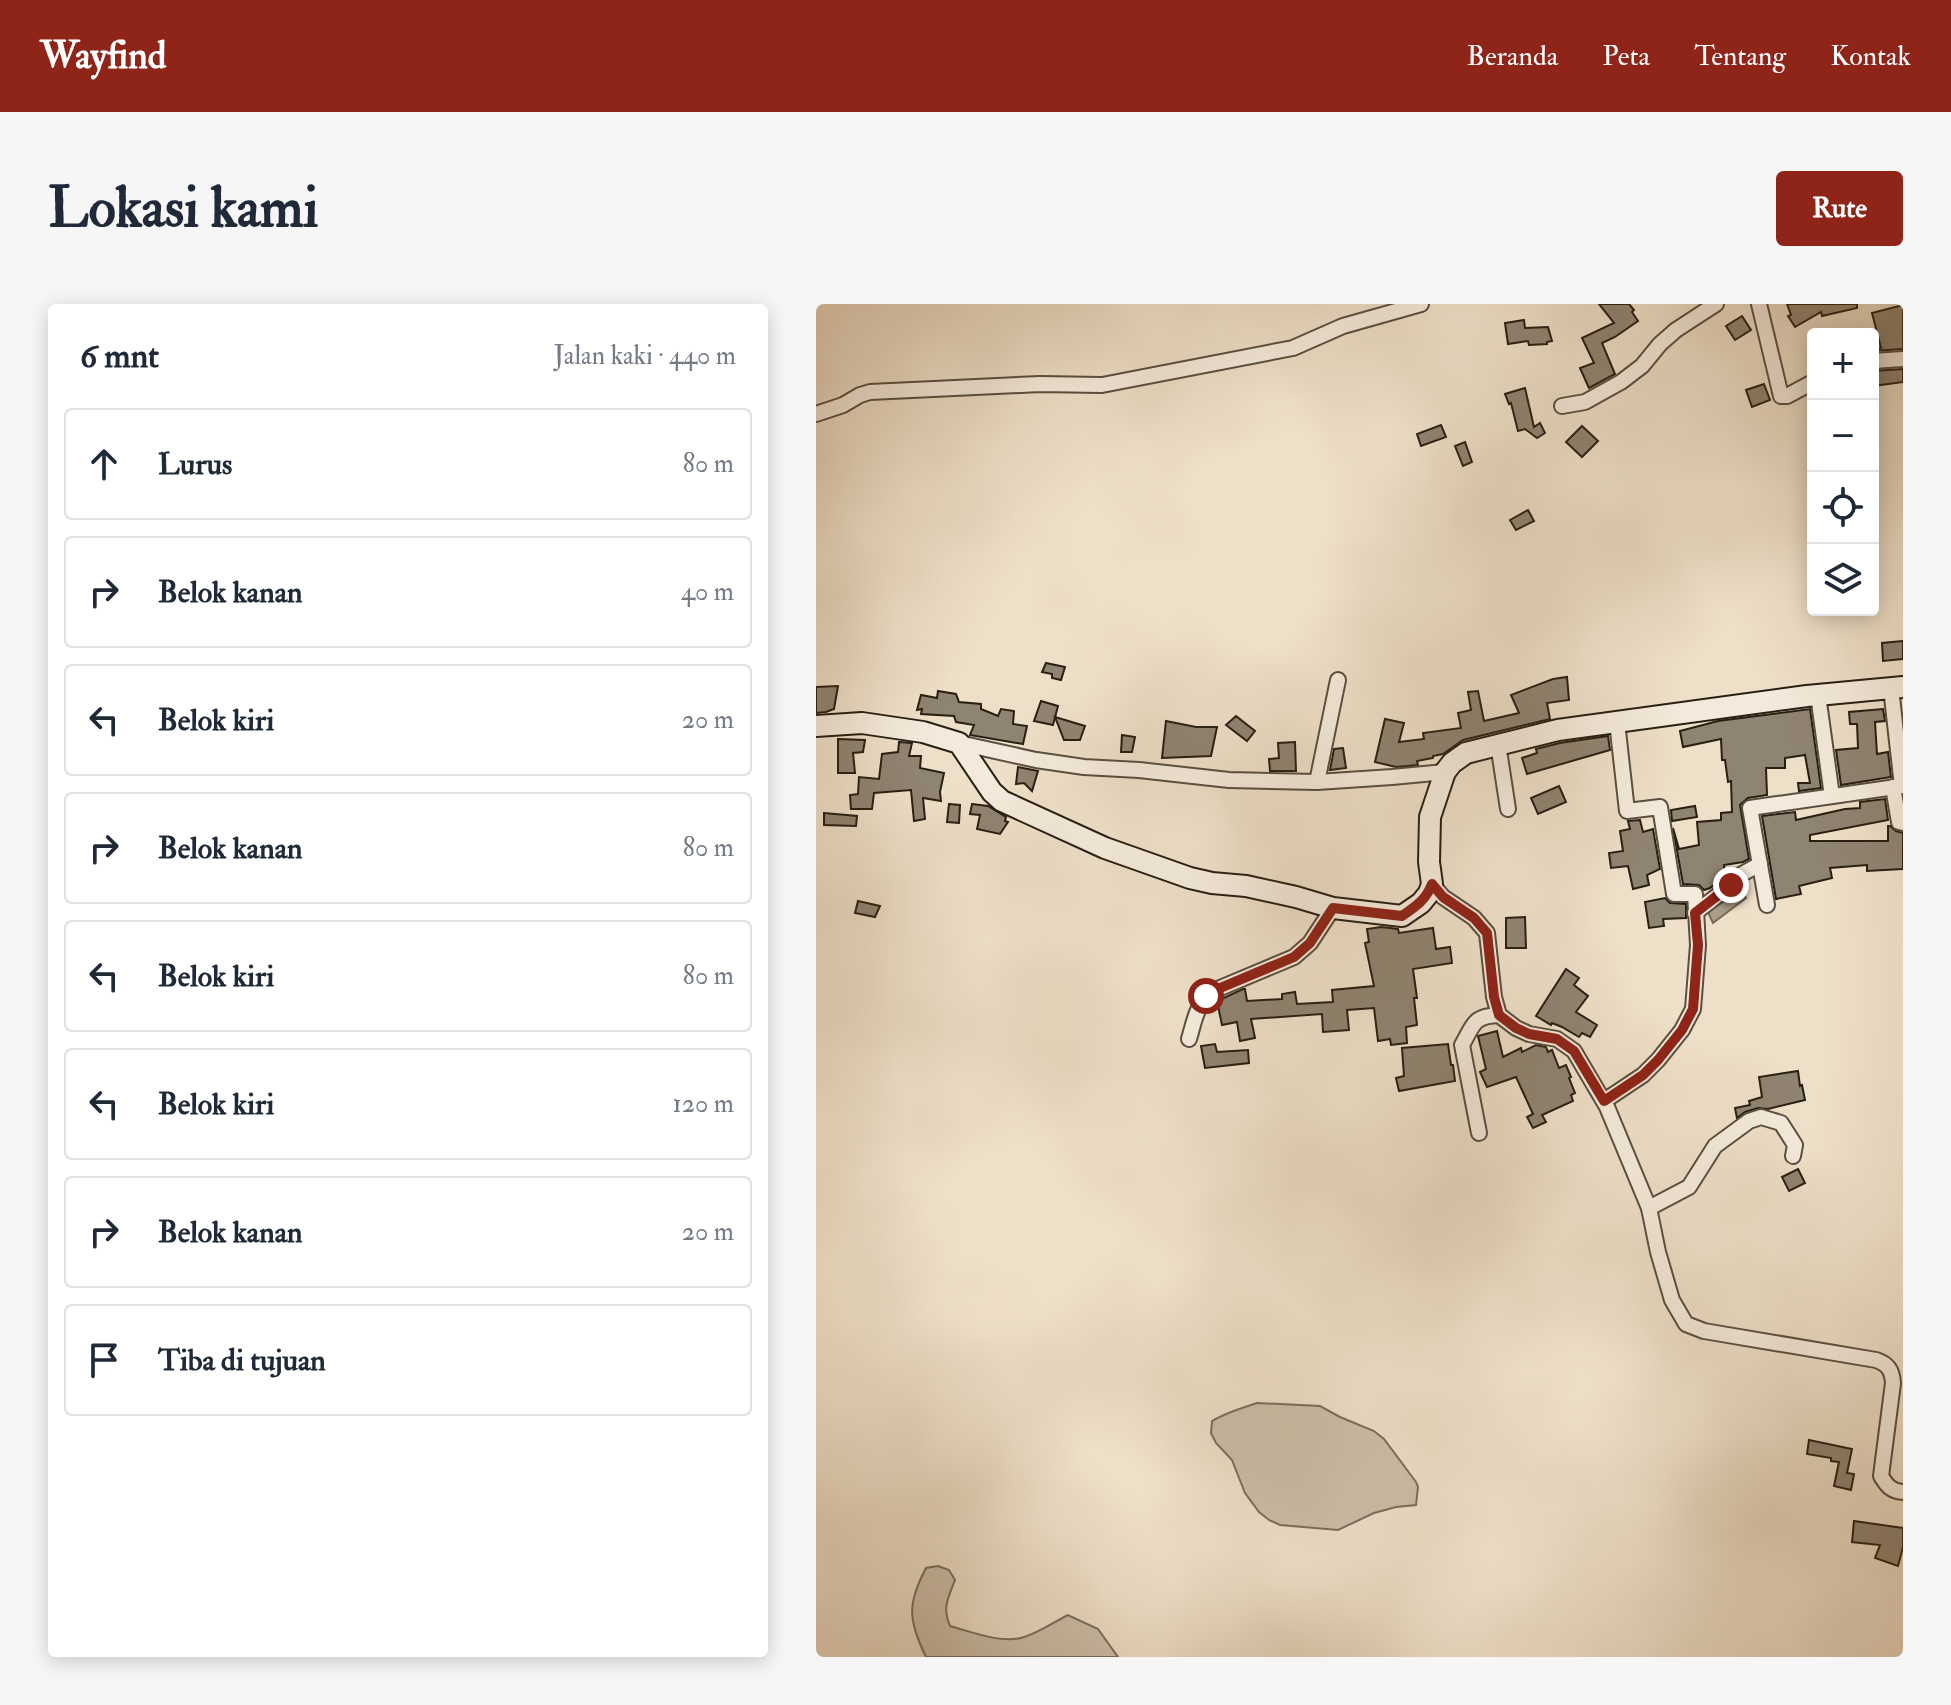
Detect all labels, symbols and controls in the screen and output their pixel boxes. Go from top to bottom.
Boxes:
text: Wayfind [40,32,166,80]
text: Beranda [1467,39,1558,74]
text: Peta [1602,39,1650,74]
text: Tentang [1694,39,1786,74]
text: Kontak [1830,39,1911,74]
button: Rute [1776,171,1903,246]
text: Lokasi kami [48,173,318,244]
map controls [1807,328,1879,616]
button: + [1807,328,1879,400]
text: 6 mnt [80,335,159,378]
text: Jalan kaki · 440 m [554,340,736,372]
button: − [1807,400,1879,472]
icon: ahead [82,442,126,486]
text: Lurus [158,446,232,483]
text: 80 m [683,448,734,480]
button: locate [1807,472,1879,544]
button: layers [1807,544,1879,616]
icon: right [82,570,126,614]
text: Belok kanan [158,574,302,611]
text: 40 m [681,576,734,608]
icon: left [82,698,126,742]
text: Belok kiri [158,702,274,739]
text: 20 m [682,704,734,736]
icon: right [82,826,126,870]
text: Belok kanan [158,830,302,867]
text: 80 m [683,832,734,864]
route end [1713,867,1749,903]
icon: left [82,954,126,998]
text: Belok kiri [158,958,274,995]
text: 80 m [683,960,734,992]
route start [1188,978,1224,1014]
icon: left [82,1082,126,1126]
text: Belok kiri [158,1086,274,1123]
text: 120 m [673,1088,734,1120]
icon: right [82,1210,126,1254]
text: Belok kanan [158,1214,302,1251]
text: 20 m [682,1216,734,1248]
icon: arrive [82,1338,126,1382]
text: Tiba di tujuan [158,1342,326,1379]

